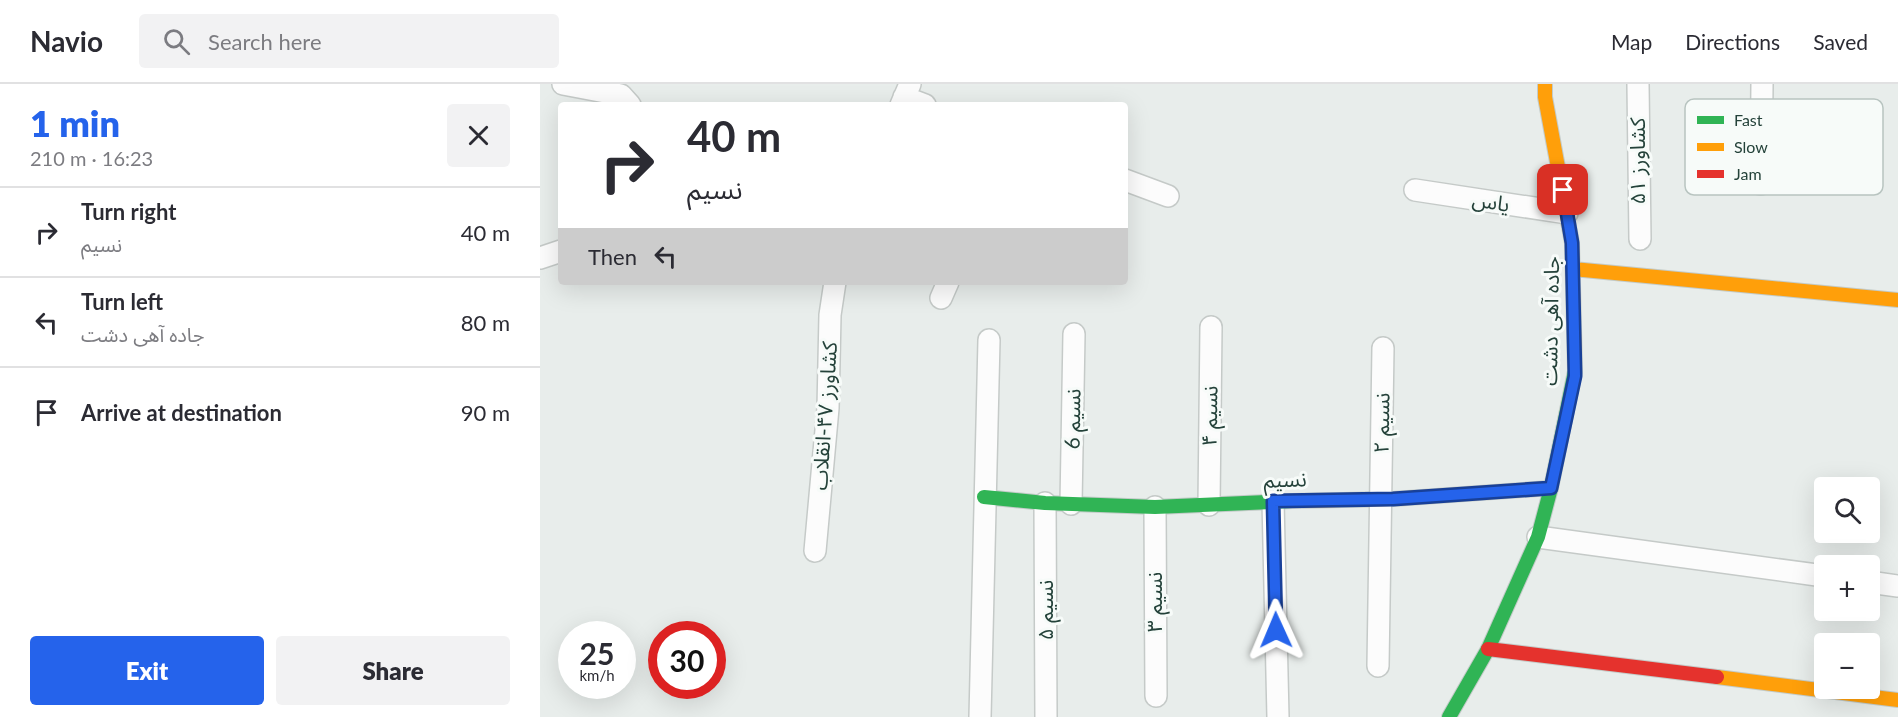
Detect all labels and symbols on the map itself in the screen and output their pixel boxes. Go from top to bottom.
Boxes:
legend [1685,99,1883,195]
text: Fast [1734,110,1763,129]
street label: کشاورز ۵۱ [1624,117,1650,204]
text: Slow [1734,137,1768,156]
pin [1537,164,1588,215]
text: Jam [1734,164,1762,183]
street label: یاس [1470,185,1512,217]
street label: جاده آهی دشت [1536,256,1564,386]
street label: کشاورز ۴۷-انقلاب [806,340,842,491]
street label: نسیم ۴ [1195,385,1226,447]
street label: نسیم 6 [1058,388,1089,450]
street label: نسیم ۲ [1367,392,1398,454]
street label: نسیم [1263,465,1307,496]
street label: نسیم ۳ [1141,572,1170,632]
street label: نسیم ۵ [1032,580,1061,640]
position arrow [1244,598,1308,662]
speed limit sign: 30 [648,621,726,699]

